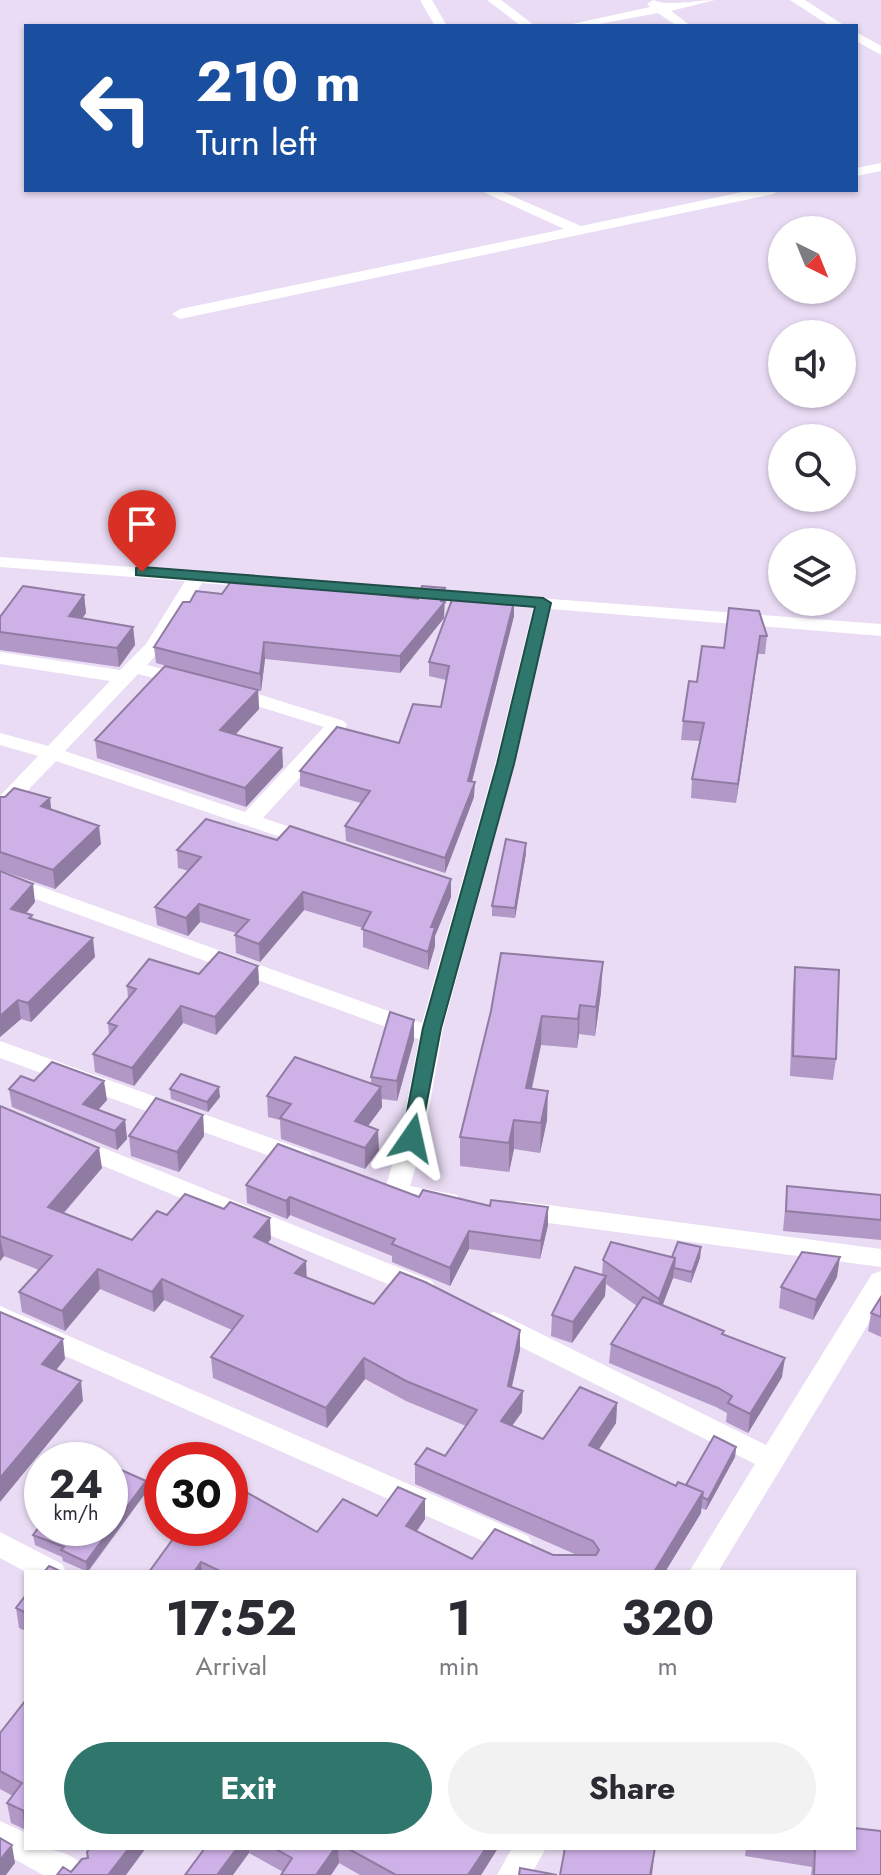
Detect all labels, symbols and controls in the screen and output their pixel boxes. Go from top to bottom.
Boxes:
text: 210 m [196,41,361,122]
icon: left [64,56,168,160]
text: Turn left [196,116,317,168]
north arrow [768,216,856,304]
map controls [768,216,856,616]
button: sound [768,320,856,408]
button: search [768,424,856,512]
pin [108,490,176,572]
icon: arrive [120,502,164,546]
button: layers [768,528,856,616]
position arrow [370,1096,454,1180]
speed limit sign: 30 [144,1442,248,1546]
text: 24 [49,1455,103,1513]
text: km/h [53,1499,99,1528]
text: 17:52 [166,1584,297,1653]
text: 1 [447,1584,471,1653]
text: 320 [621,1584,714,1653]
text: Arrival [196,1647,267,1685]
text: min [439,1647,479,1685]
text: m [658,1647,678,1685]
button: Exit [64,1742,432,1834]
button: Share [448,1742,816,1834]

